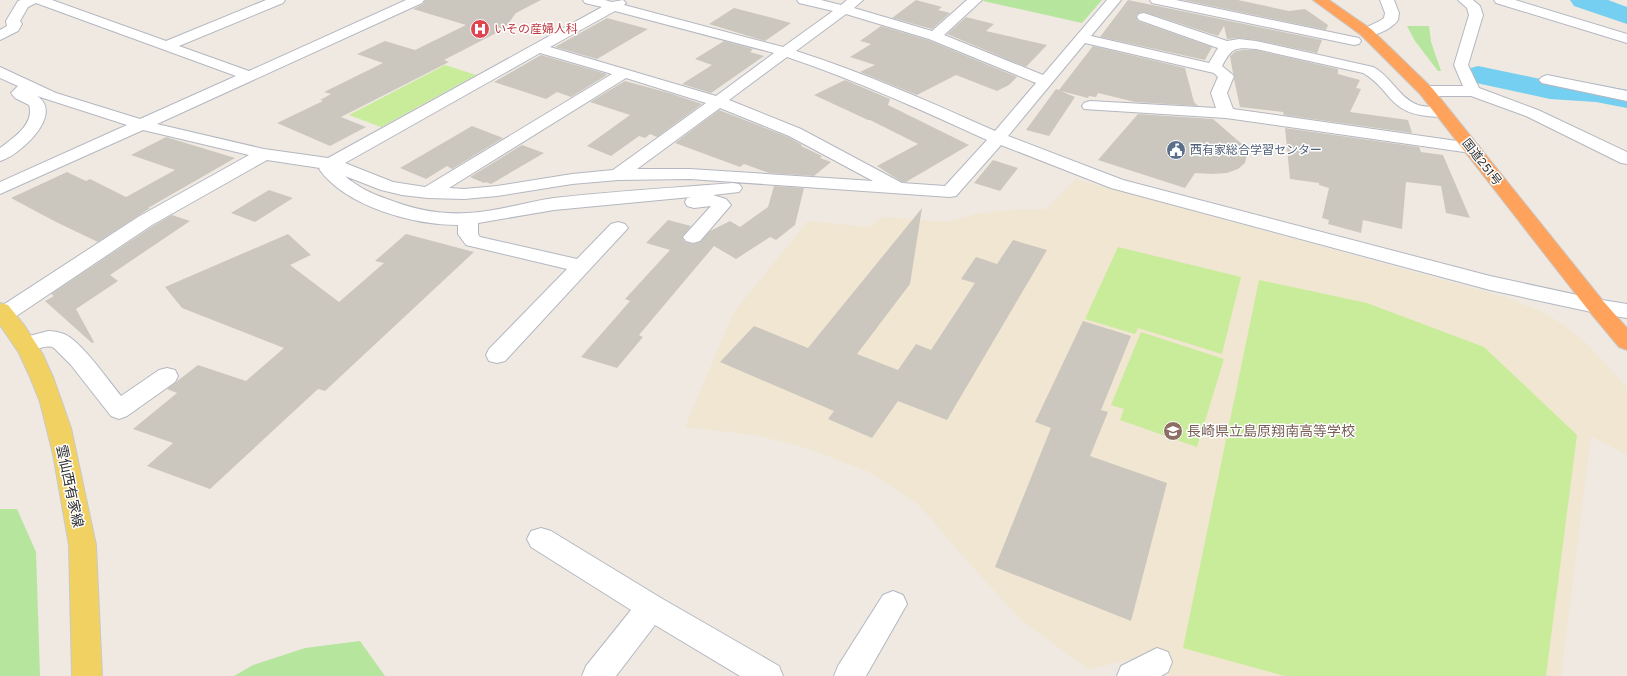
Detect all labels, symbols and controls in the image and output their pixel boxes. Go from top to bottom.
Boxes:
hospital icon: いその産婦人科 [469,18,491,40]
place label: いその産婦人科 [494,22,578,38]
street label: 国道251号 [1458,136,1505,189]
public building icon: 西有家総合学習センター [1165,139,1187,161]
place label: 西有家総合学習センター [1190,143,1322,159]
school or university icon: 長崎県立島原翔南高等学校 [1162,420,1184,442]
place label: 長崎県立島原翔南高等学校 [1187,423,1355,441]
street label: 雲仙西有家線 [51,443,86,529]

